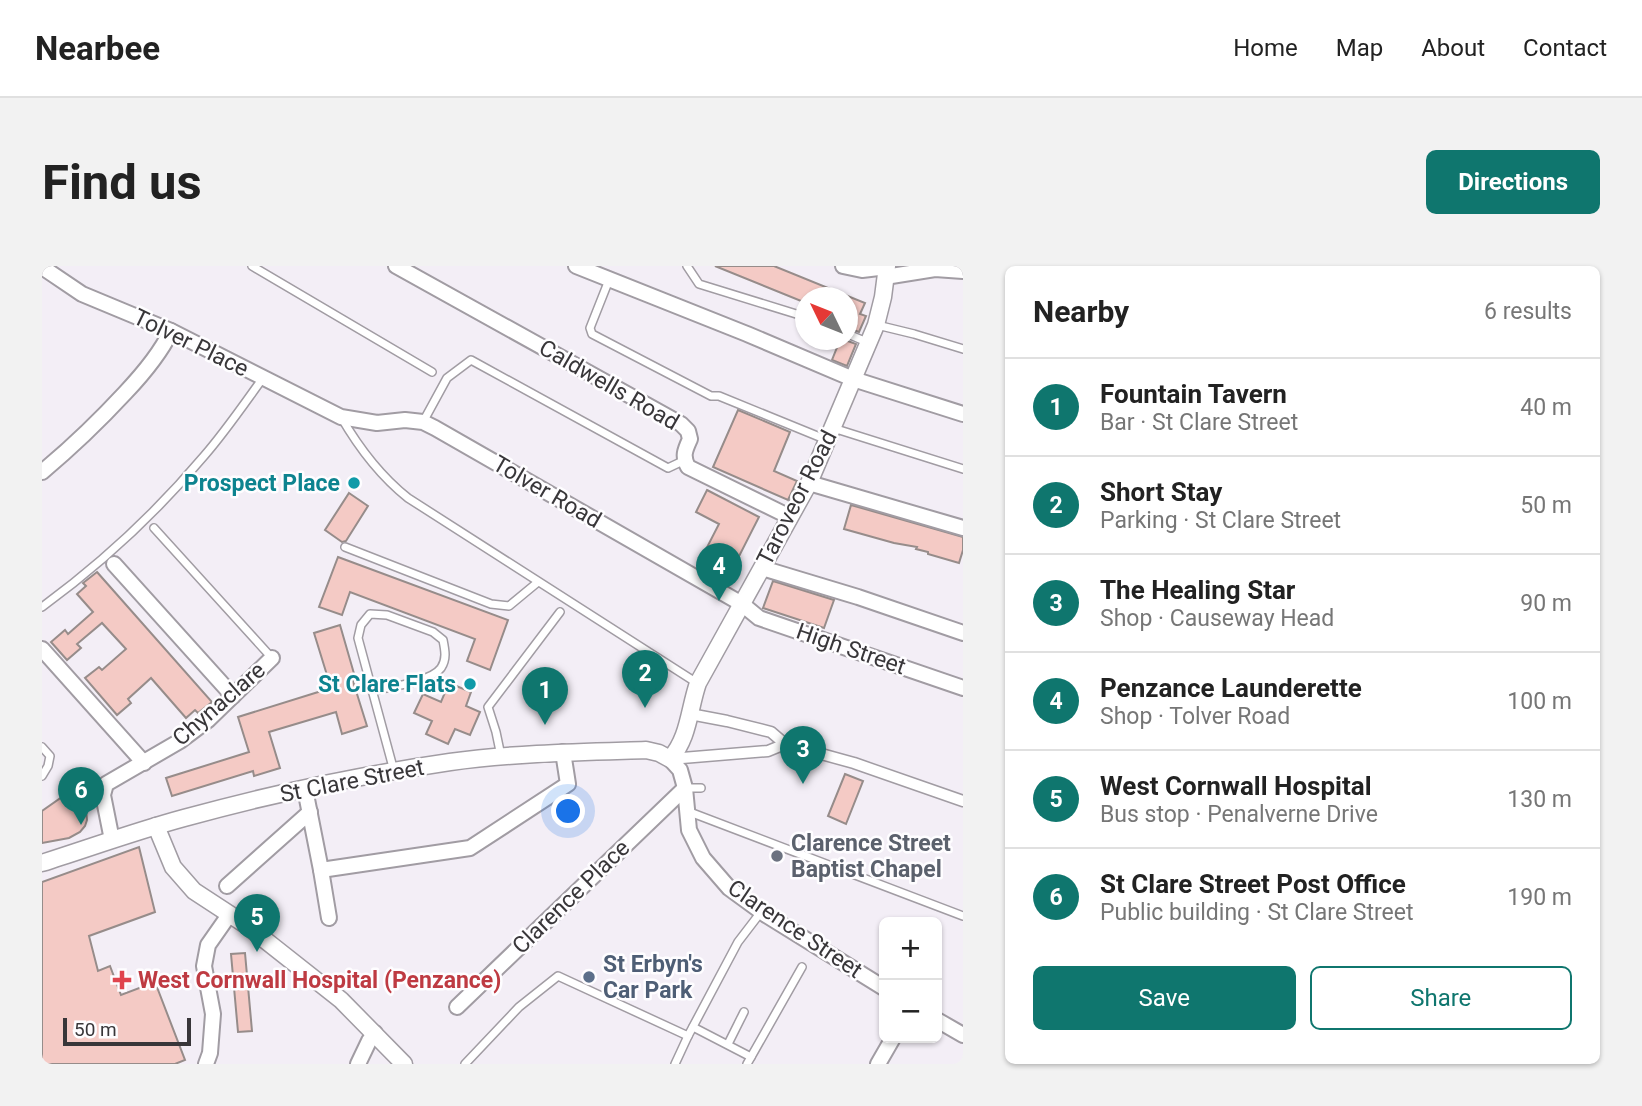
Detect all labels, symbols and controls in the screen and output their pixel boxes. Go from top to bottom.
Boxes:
text: Nearbee [35,29,160,68]
text: Home [1233,34,1298,62]
text: Map [1336,34,1383,62]
text: About [1421,34,1485,62]
text: Contact [1523,34,1607,62]
button: Directions [1426,150,1600,214]
text: Find us [42,154,202,211]
north arrow [795,287,858,350]
text: Nearby [1033,294,1129,329]
text: 6 results [1484,298,1572,325]
street label: Tolver Place [129,303,253,383]
street label: Caldwells Road [534,334,684,436]
text: Fountain Tavern [1100,379,1287,409]
text: 1 [1049,394,1063,421]
text: 40 m [1520,394,1572,421]
text: Bar · St Clare Street [1100,409,1298,436]
street label: Taroveor Road [751,426,843,570]
street label: Tolver Road [488,450,606,534]
place label: Prospect Place [184,470,340,497]
marker: Prospect Place [346,475,362,491]
text: Short Stay [1100,477,1222,507]
text: 2 [1049,492,1063,519]
text: 50 m [1520,492,1572,519]
text: Parking · St Clare Street [1100,507,1341,534]
pin: 4 [696,543,742,601]
text: The Healing Star [1100,575,1295,605]
text: 3 [1049,590,1063,617]
text: 90 m [1520,590,1572,617]
text: Shop · Causeway Head [1100,605,1334,632]
street label: High Street [793,618,909,680]
pin: 2 [622,650,668,708]
street label: Chynaclare [167,657,271,751]
pin: 1 [522,667,568,725]
place label: St Clare Flats [318,671,456,698]
text: Penzance Launderette [1100,673,1362,703]
marker: St Clare Flats [462,676,478,692]
text: 4 [1049,688,1063,715]
text: 100 m [1507,688,1572,715]
text: Shop · Tolver Road [1100,703,1290,730]
pin: 3 [780,726,826,784]
street label: St Clare Street [278,754,426,808]
pin: 6 [58,767,104,825]
text: West Cornwall Hospital [1100,771,1372,801]
text: 5 [1049,786,1063,813]
text: 130 m [1507,786,1572,813]
your location [551,794,585,828]
text: Bus stop · Penalverne Drive [1100,801,1378,828]
place label: Clarence Street Baptist Chapel [791,830,951,883]
street label: Clarence Place [507,834,635,960]
marker: Clarence Street Baptist Chapel [769,848,785,864]
text: St Clare Street Post Office [1100,869,1406,899]
street label: Clarence Street [723,874,867,984]
text: 6 [1049,884,1063,911]
text: 190 m [1507,884,1572,911]
pin: 5 [234,894,280,952]
text: Public building · St Clare Street [1100,899,1414,926]
map controls [879,917,942,1043]
button: + [879,917,942,980]
place label: St Erbyn's Car Park [603,951,703,1004]
button: Save [1033,966,1296,1030]
button: Share [1310,966,1572,1030]
place label: West Cornwall Hospital (Penzance) [138,967,501,994]
marker: St Erbyn's Car Park [581,969,597,985]
marker: West Cornwall Hospital (Penzance) [112,970,132,990]
button: − [879,980,942,1043]
scale bar [63,1015,191,1047]
text: 50 m [74,1018,117,1041]

